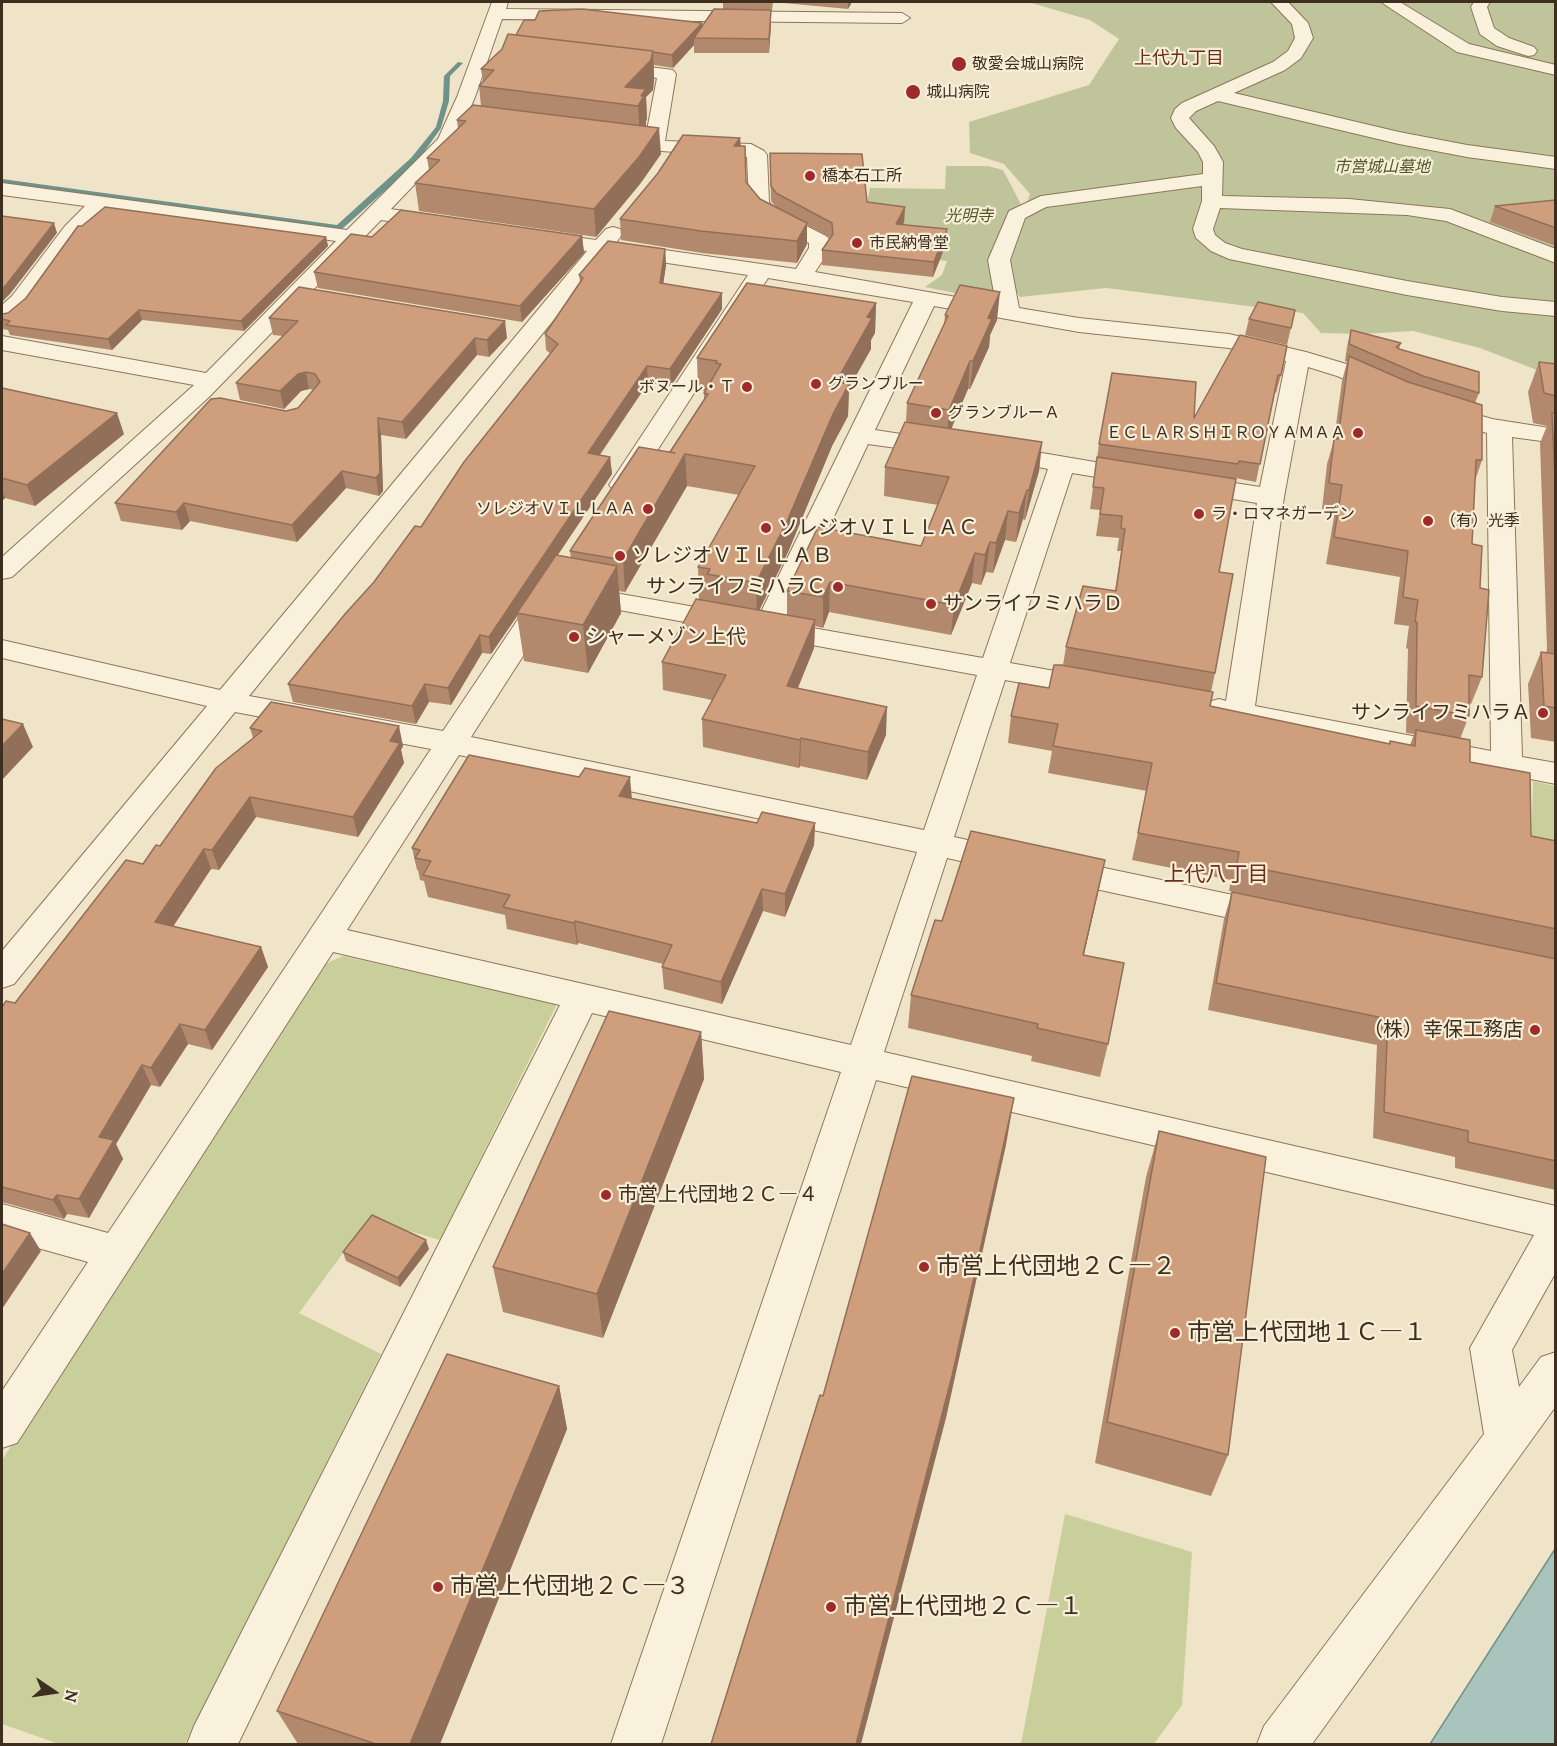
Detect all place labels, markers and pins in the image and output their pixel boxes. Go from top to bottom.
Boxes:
place label: 敬愛会城山病院 [972,54,1084,74]
marker: 敬愛会城山病院 [950,55,968,73]
place label: 城山病院 [926,82,990,102]
marker: 城山病院 [904,83,922,101]
place label: 橋本石工所 [822,166,902,186]
marker: 橋本石工所 [803,169,817,183]
place label: 市民納骨堂 [869,233,949,253]
marker: 市民納骨堂 [850,236,864,250]
place label: グランブルー [828,374,924,394]
place label: ボヌール・Ｔ [639,377,735,397]
marker: グランブルー [809,377,823,391]
marker: ボヌール・Ｔ [740,380,754,394]
place label: グランブルーＡ [948,403,1060,423]
marker: グランブルーＡ [929,406,943,420]
place label: ＥＣＬＡＲＳＨＩＲＯＹＡＭＡＡ [1106,423,1346,443]
marker: ＥＣＬＡＲＳＨＩＲＯＹＡＭＡＡ [1351,426,1365,440]
place label: ソレジオＶＩＬＬＡＡ [476,499,636,519]
marker: ソレジオＶＩＬＬＡＡ [641,502,655,516]
place label: ラ・ロマネガーデン [1211,504,1355,524]
marker: ラ・ロマネガーデン [1192,507,1206,521]
place label: （有）光季 [1440,511,1520,531]
marker: （有）光季 [1421,514,1435,528]
place label: ソレジオＶＩＬＬＡＣ [778,516,978,540]
marker: ソレジオＶＩＬＬＡＣ [759,521,773,535]
place label: ソレジオＶＩＬＬＡＢ [632,544,832,568]
marker: ソレジオＶＩＬＬＡＢ [613,549,627,563]
place label: サンライフミハラＣ [646,575,826,599]
marker: サンライフミハラＣ [831,580,845,594]
place label: サンライフミハラＤ [943,592,1123,616]
marker: サンライフミハラＤ [924,597,938,611]
place label: シャーメゾン上代 [586,625,746,649]
marker: シャーメゾン上代 [567,630,581,644]
place label: サンライフミハラＡ [1351,701,1531,725]
marker: サンライフミハラＡ [1536,706,1550,720]
place label: （株）幸保工務店 [1363,1018,1523,1042]
marker: （株）幸保工務店 [1528,1023,1542,1037]
place label: 市営上代団地２Ｃ―４ [618,1183,818,1207]
marker: 市営上代団地２Ｃ―４ [599,1188,613,1202]
place label: 市営上代団地２Ｃ―２ [936,1253,1176,1281]
marker: 市営上代団地２Ｃ―２ [917,1260,931,1274]
place label: 市営上代団地１Ｃ―１ [1187,1319,1427,1347]
marker: 市営上代団地１Ｃ―１ [1168,1326,1182,1340]
place label: 市営上代団地２Ｃ―３ [450,1573,690,1601]
marker: 市営上代団地２Ｃ―３ [431,1580,445,1594]
place label: 市営上代団地２Ｃ―１ [843,1593,1083,1621]
marker: 市営上代団地２Ｃ―１ [824,1600,838,1614]

